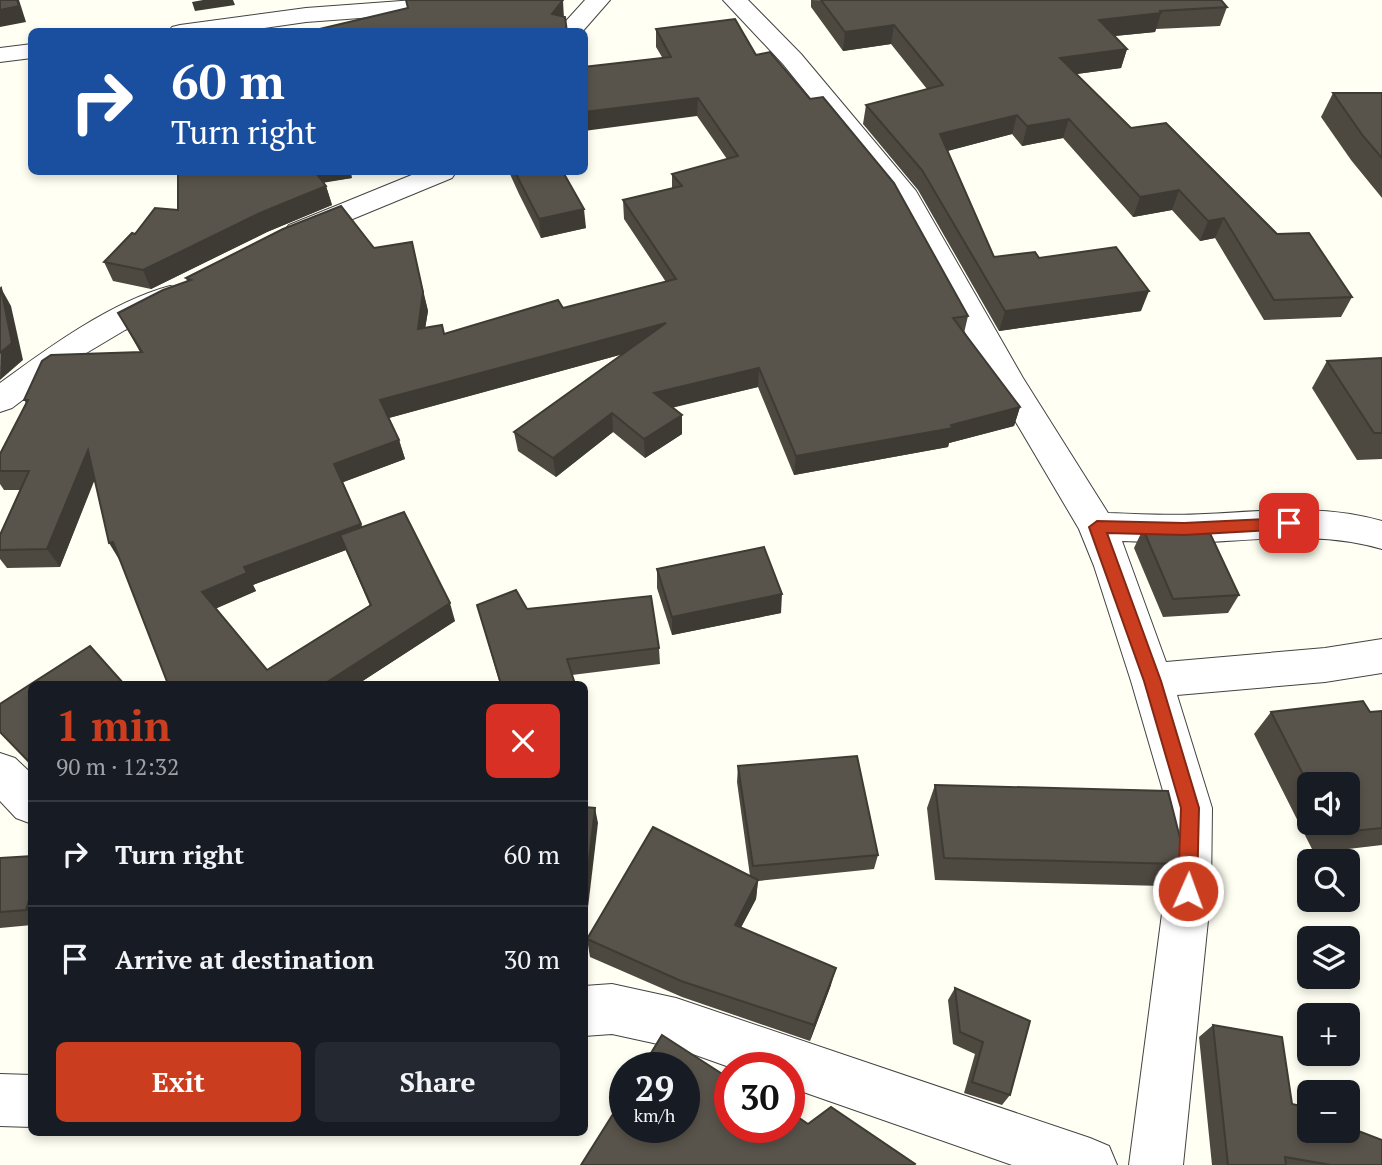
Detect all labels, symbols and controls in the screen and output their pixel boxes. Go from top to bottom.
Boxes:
text: 60 m [171,48,285,113]
icon: right [56,56,147,147]
text: Turn right [171,111,317,153]
pin [1259,493,1319,553]
icon: arrive [1270,504,1308,542]
text: 1 min [56,697,171,753]
button: close [486,704,560,778]
text: 90 m · 12:32 [56,751,179,782]
map controls [1297,772,1360,1143]
button: sound [1297,772,1360,835]
icon: right [56,835,94,873]
text: Turn right [115,837,244,871]
text: 60 m [504,837,560,871]
button: search [1297,849,1360,912]
position arrow [1151,854,1225,928]
button: layers [1297,926,1360,989]
icon: arrive [56,940,94,978]
text: Arrive at destination [115,942,374,976]
text: 30 m [504,942,560,976]
button: + [1297,1003,1360,1066]
button: Exit [56,1042,301,1122]
button: Share [315,1042,560,1122]
speed limit sign: 30 [714,1052,805,1143]
text: 29 [635,1065,674,1111]
button: − [1297,1080,1360,1143]
text: km/h [634,1103,675,1127]

